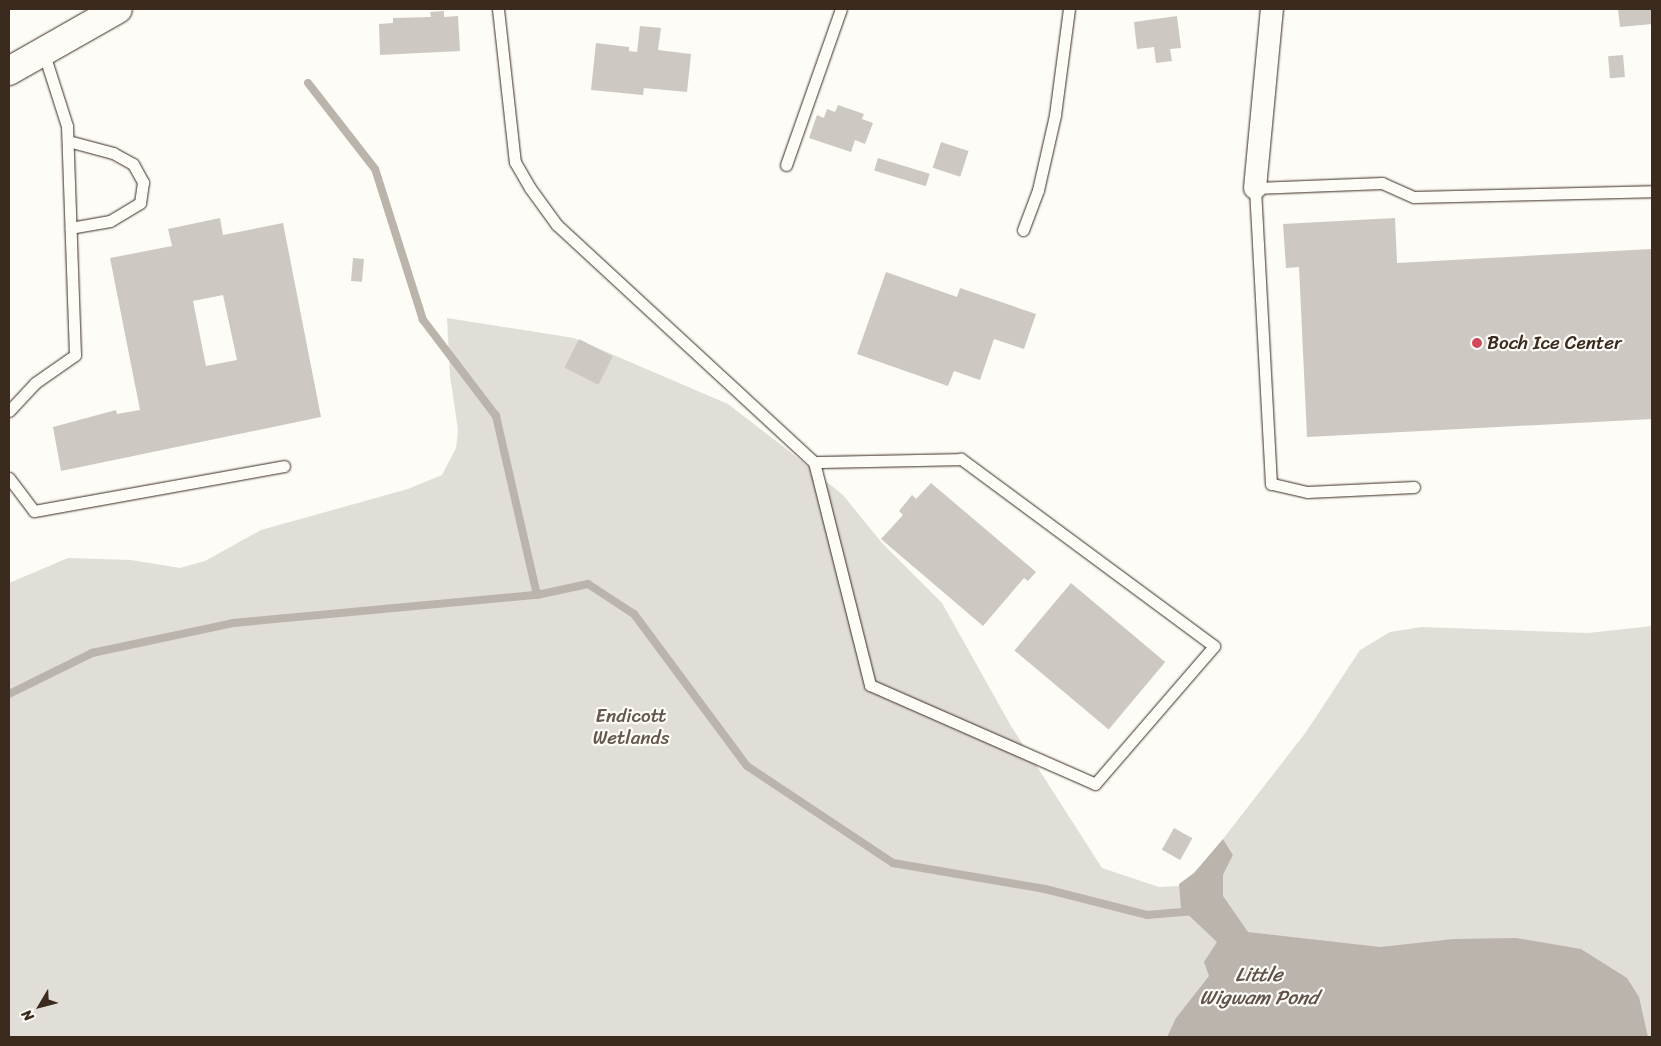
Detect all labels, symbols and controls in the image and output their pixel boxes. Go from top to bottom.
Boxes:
place label: Boch Ice Center [1487,332,1622,354]
marker: Boch Ice Center [1471,337,1483,349]
park label: Endicott Wetlands [593,705,669,749]
water label: Little Wigwam Pond [1199,962,1319,1009]
north arrow [15,981,65,1031]
text: N [15,1004,41,1027]

